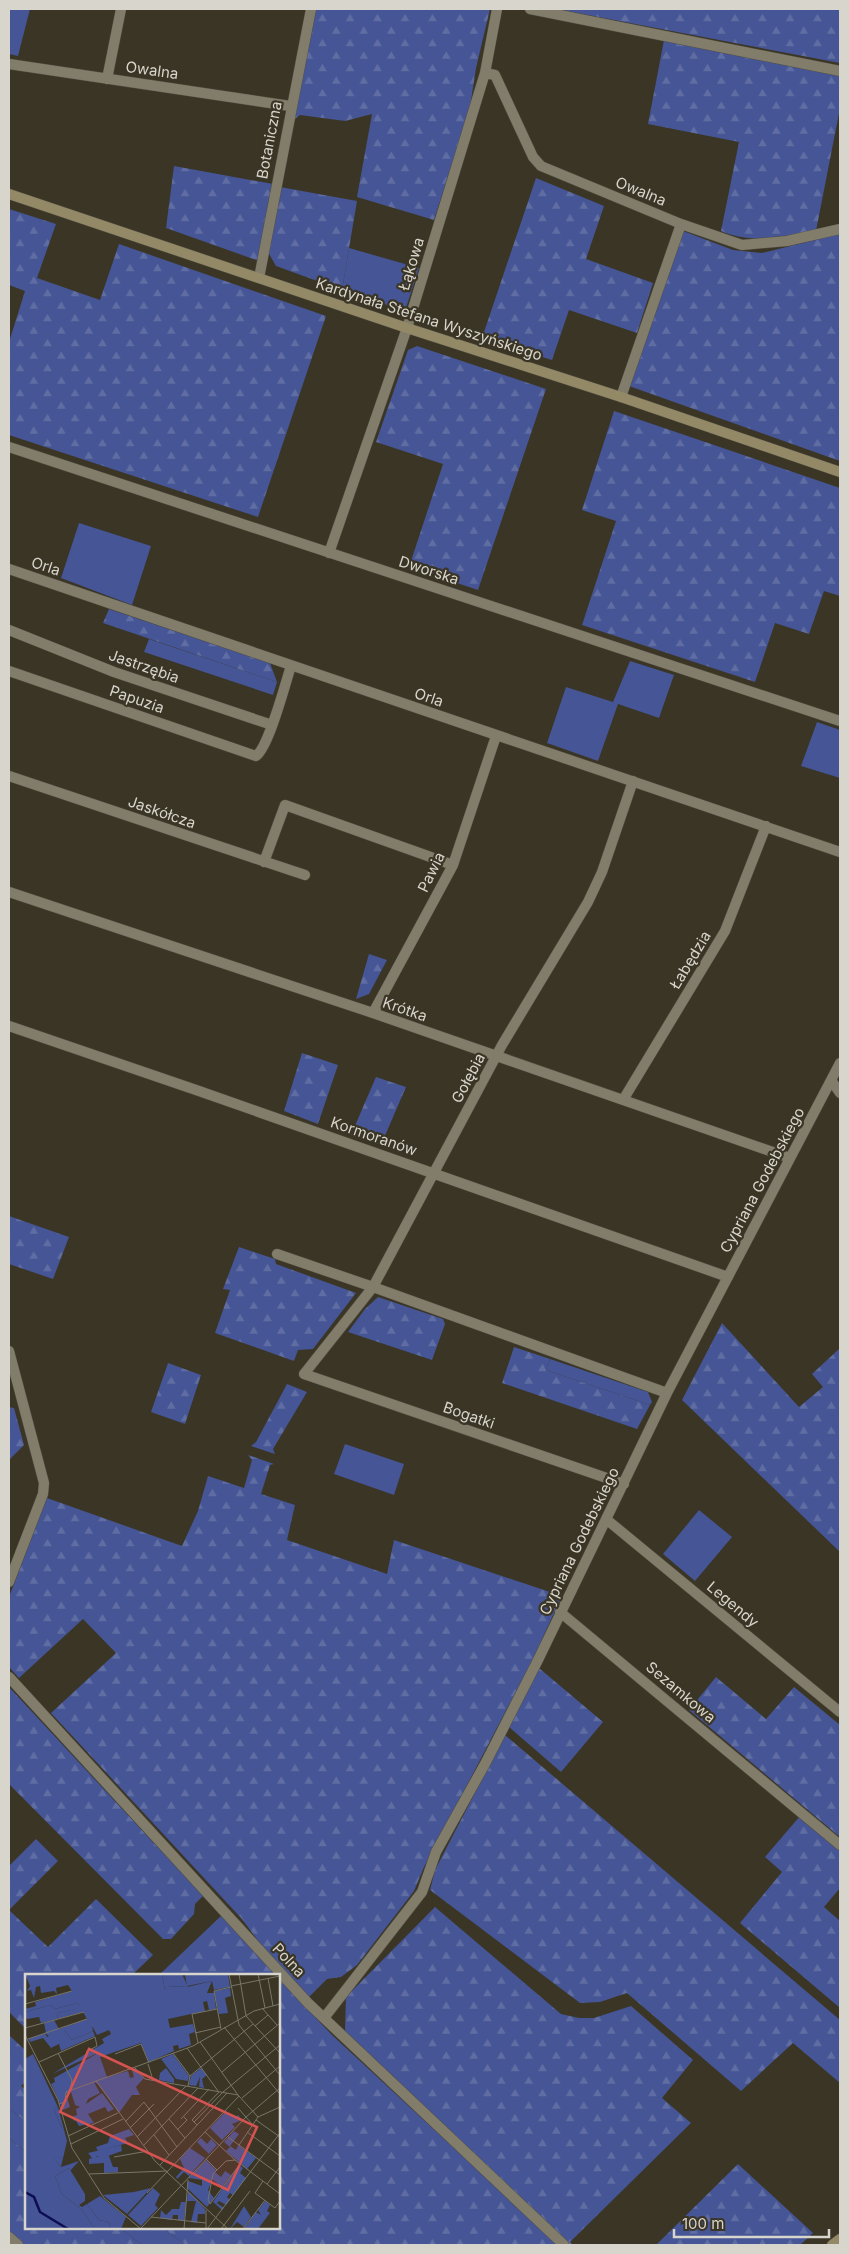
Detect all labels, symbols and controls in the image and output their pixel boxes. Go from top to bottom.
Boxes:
street label: Owalna [124,57,180,83]
street label: Botaniczna [252,100,286,180]
street label: Owalna [613,172,669,210]
street label: Łąkowa [394,235,428,293]
street label: Kardynała Stefana Wyszyńskiego [313,273,545,365]
street label: Dworska [397,551,461,589]
street label: Orla [29,552,63,580]
street label: Jastrzębia [106,645,182,687]
street label: Papuzia [107,681,167,717]
street label: Orla [412,683,446,711]
street label: Jaskółcza [126,792,198,832]
street label: Pawia [413,849,449,895]
street label: Łabędzia [665,927,715,993]
street label: Krótka [380,993,430,1025]
street label: Gołębia [447,1050,489,1106]
street label: Cypriana Godebskiego [716,1104,808,1256]
street label: Kormoranów [328,1112,420,1160]
street label: Bogatki [441,1397,497,1433]
street label: Cypriana Godebskiego [535,1464,623,1618]
street label: Legendy [703,1577,763,1631]
street label: Sezamkowa [642,1657,720,1727]
street label: Polna [269,1939,309,1981]
inset map [25,1974,280,2229]
scale bar [674,2206,829,2238]
text: 100 m [682,2214,724,2233]

